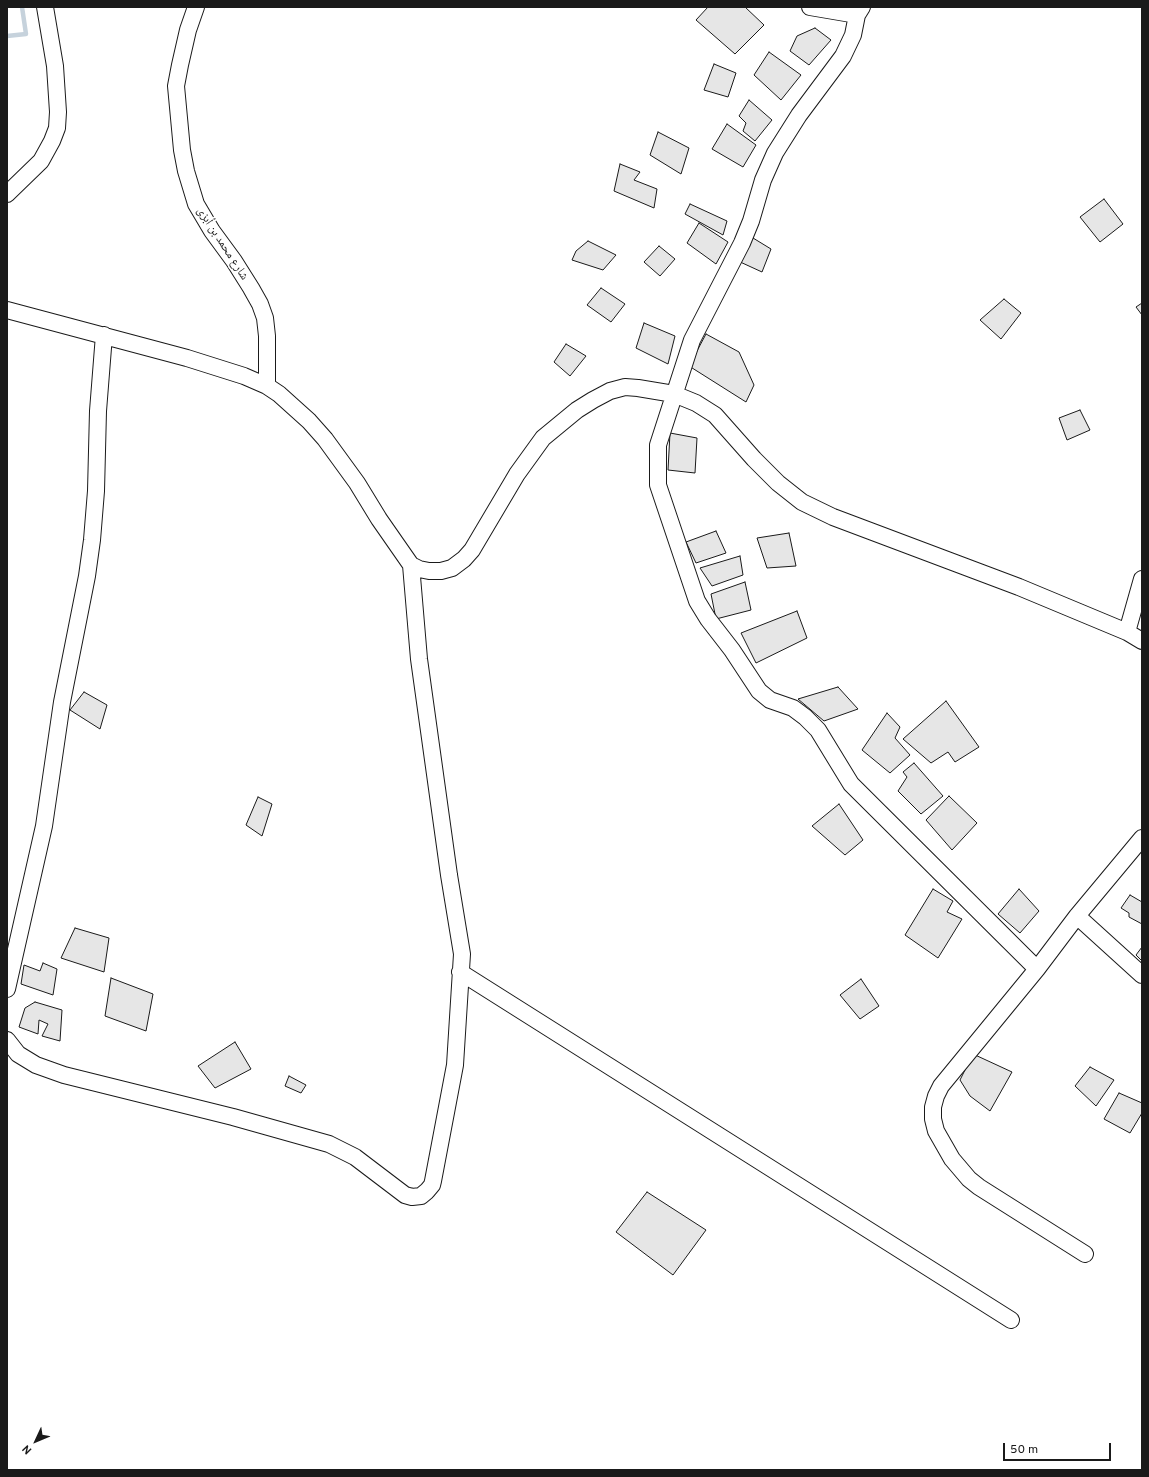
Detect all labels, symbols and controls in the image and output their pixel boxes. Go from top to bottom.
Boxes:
street label: شارع محمد بن أبزى [193,205,251,283]
north arrow [16,1421,56,1461]
scale bar [1005,1435,1113,1461]
text: N [20,1442,35,1457]
text: 50 m [1010,1442,1038,1458]

